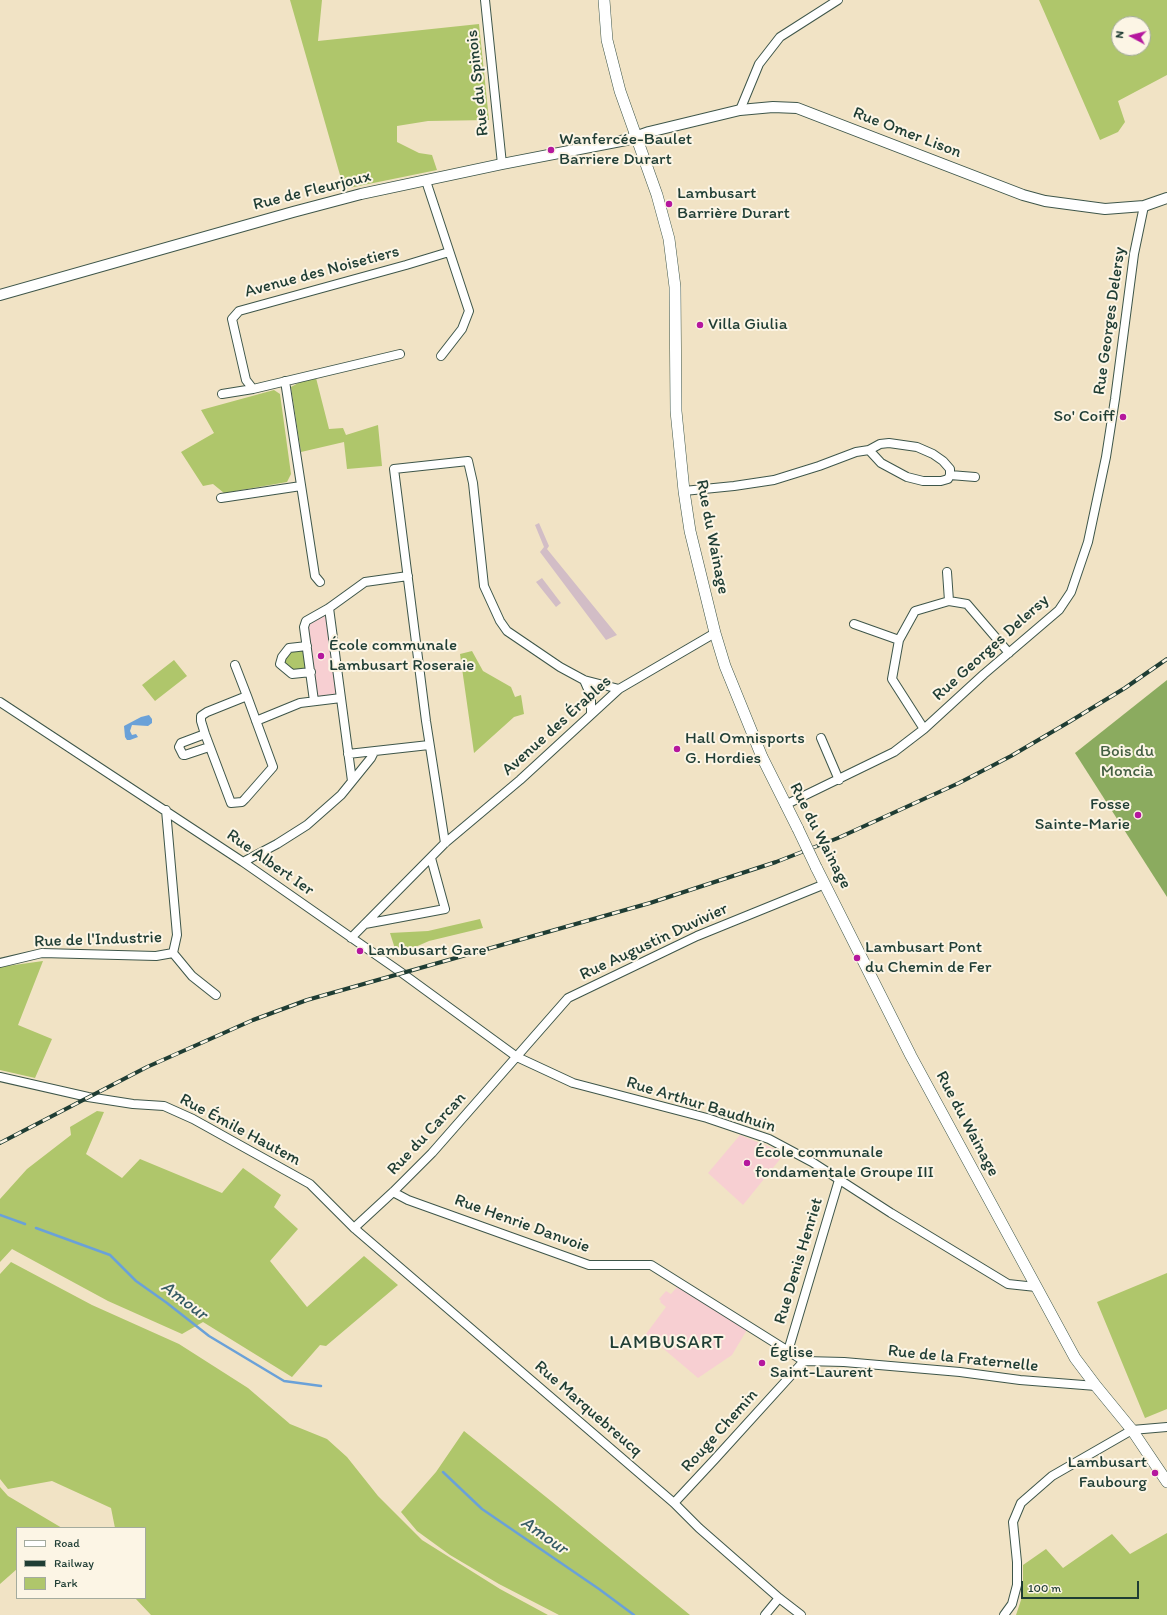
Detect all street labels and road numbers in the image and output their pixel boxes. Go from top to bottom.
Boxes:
street label: Rue du Spinois [462,29,494,137]
street label: Rue Omer Lison [850,103,964,163]
street label: Rue de Fleurjoux [251,166,373,216]
street label: Avenue des Noisetiers [242,242,402,302]
street label: Rue Georges Delersy [1090,246,1130,396]
street label: Rue du Wainage [691,478,733,596]
street label: Rue Georges Delersy [929,590,1053,706]
street label: Avenue des Érables [498,672,616,780]
street label: Rue du Wainage [784,779,856,893]
street label: Rue Albert Ier [222,825,318,901]
street label: Rue Augustin Duvivier [577,899,731,985]
street label: Rue de l'Industrie [34,928,162,952]
street label: Rue du Wainage [931,1068,1003,1180]
street label: Rue Arthur Baudhuin [624,1073,778,1137]
street label: Rue du Carcan [383,1088,471,1180]
street label: Rue Émile Hautem [176,1089,304,1171]
street label: Rue Henrie Danvoie [452,1190,592,1258]
street label: Rue Denis Henriet [770,1195,828,1327]
street label: Rue de la Fraternelle [887,1341,1039,1377]
street label: Rue Marquebreucq [530,1357,646,1461]
street label: Rouge Chemin [677,1385,763,1477]

